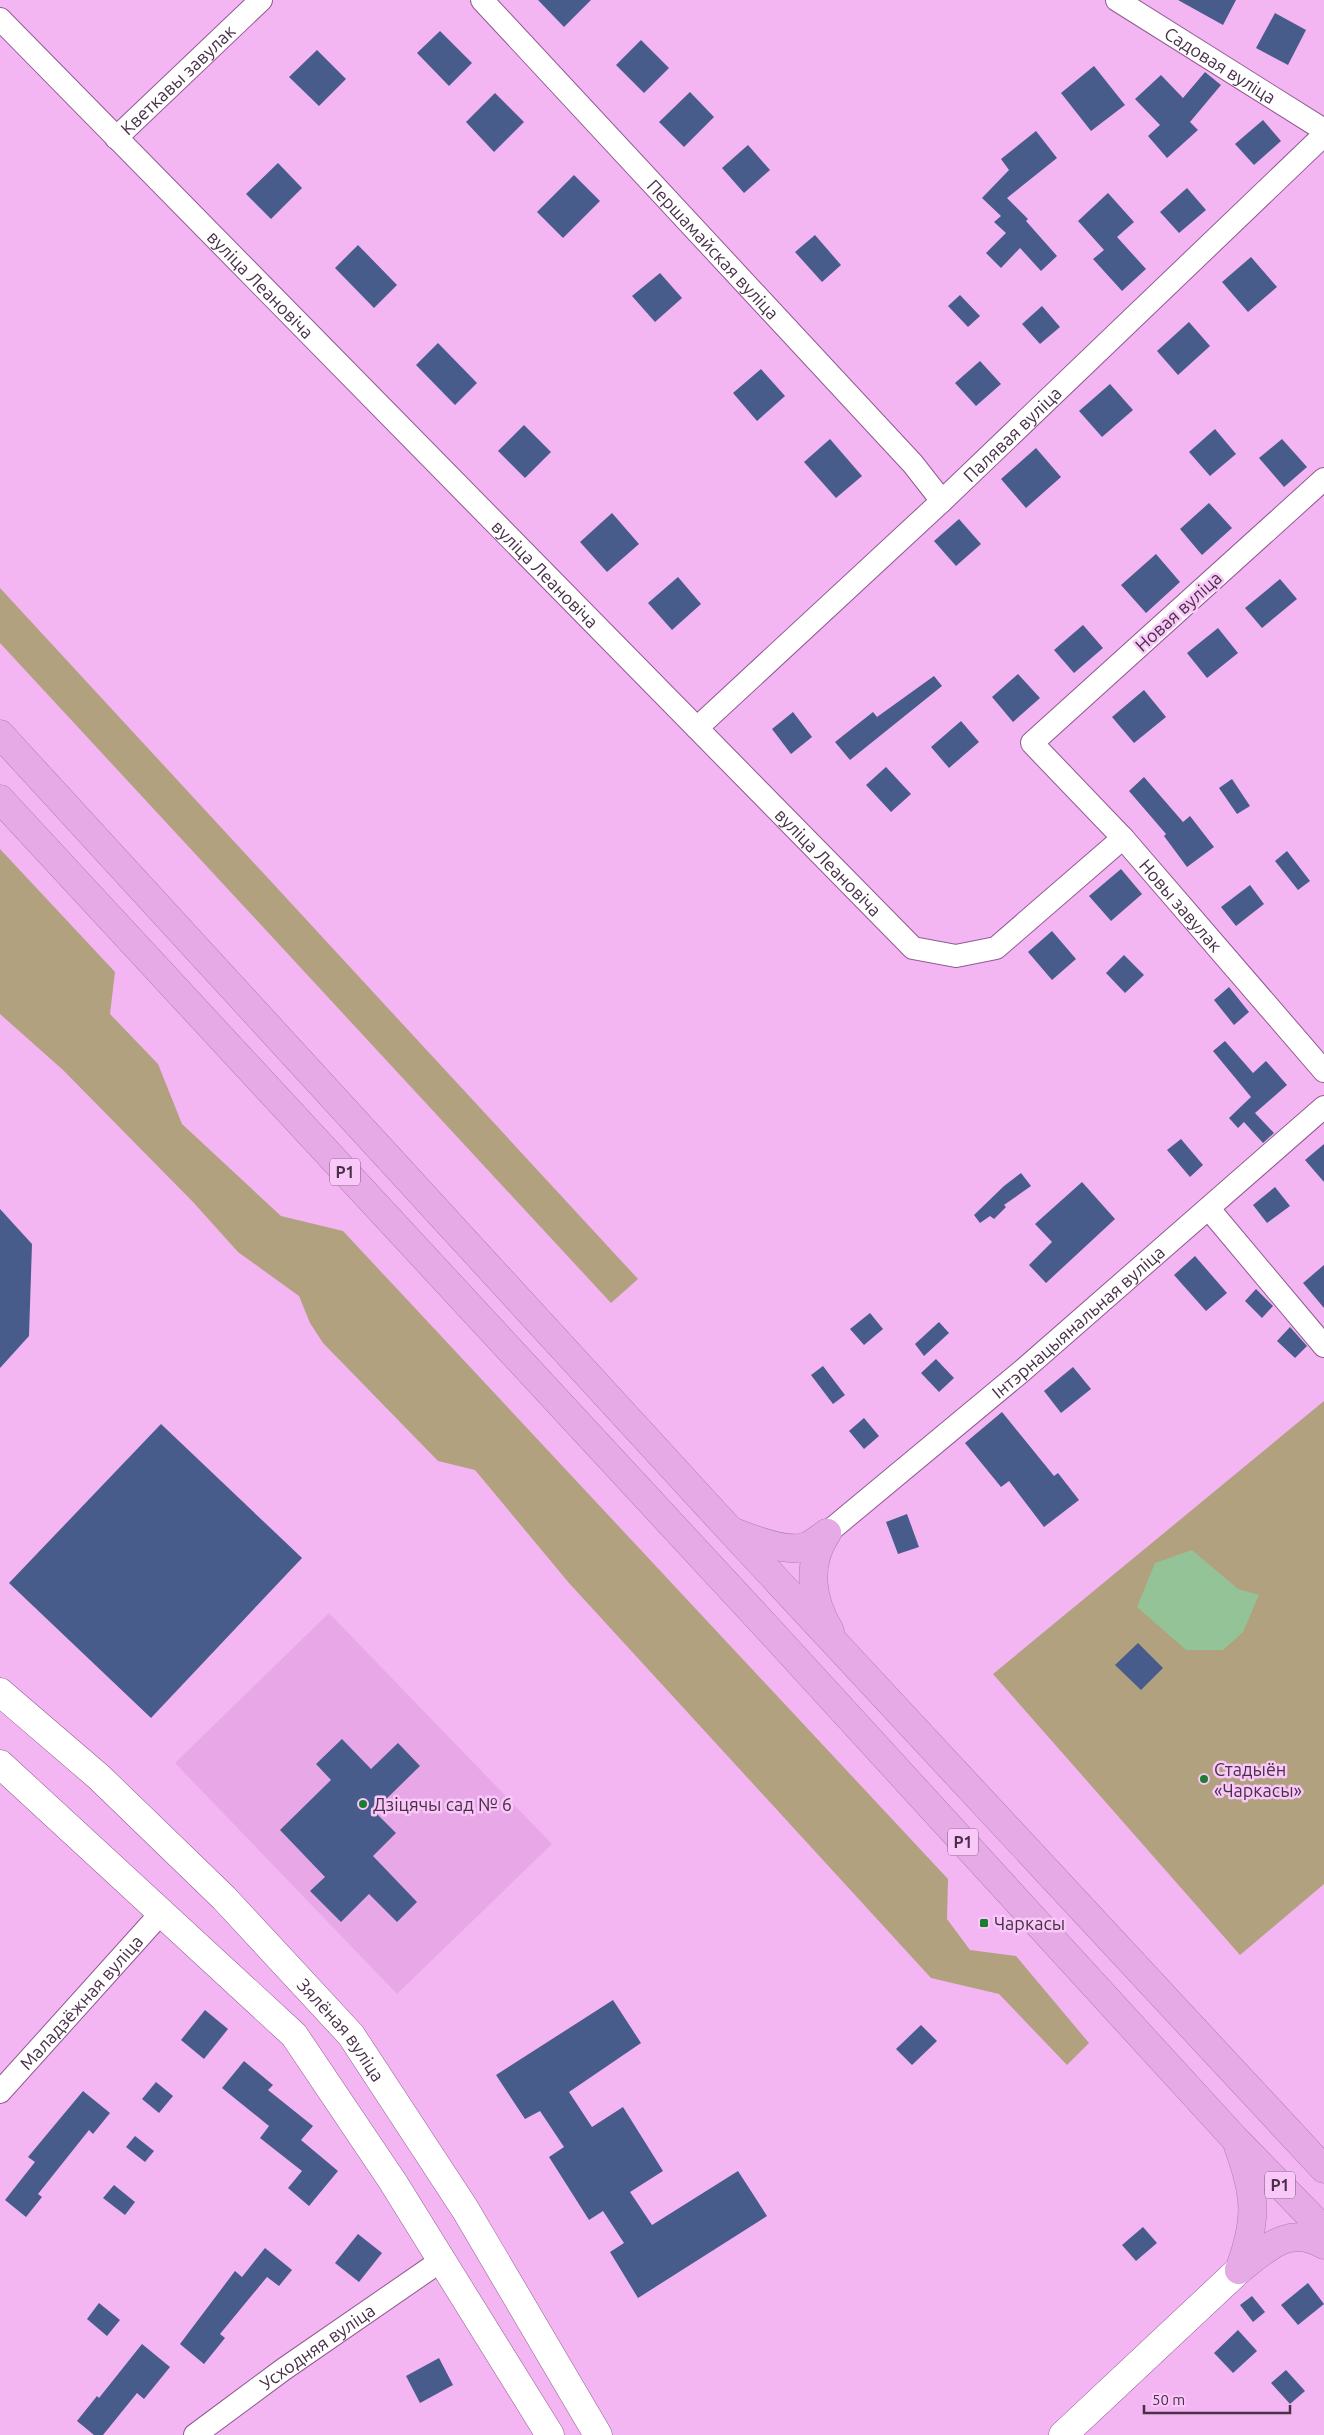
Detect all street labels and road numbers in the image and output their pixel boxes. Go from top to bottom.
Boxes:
street label: Кветкавы завулак [116,20,239,138]
street label: Садовая вуліца [1161,23,1280,107]
street label: Першамайская вуліца [644,175,783,323]
street label: вуліца Леановіча [204,226,318,342]
street label: Палявая вуліца [959,382,1065,485]
street label: вуліца Леановіча [488,516,603,632]
street label: Новая вуліца [1131,567,1225,655]
street label: вуліца Леановіча [771,804,886,920]
street label: Новы завулак [1136,855,1226,956]
road number: Р1 [330,1158,360,1186]
street label: Інтэрнацыянальная вуліца [988,1241,1168,1402]
road number: Р1 [948,1828,978,1855]
street label: Маладзёжная вуліца [15,1931,146,2073]
street label: Зялёная вуліца [294,1974,388,2085]
road number: Р1 [1265,2172,1295,2198]
street label: Усходняя вуліца [256,2300,378,2393]

